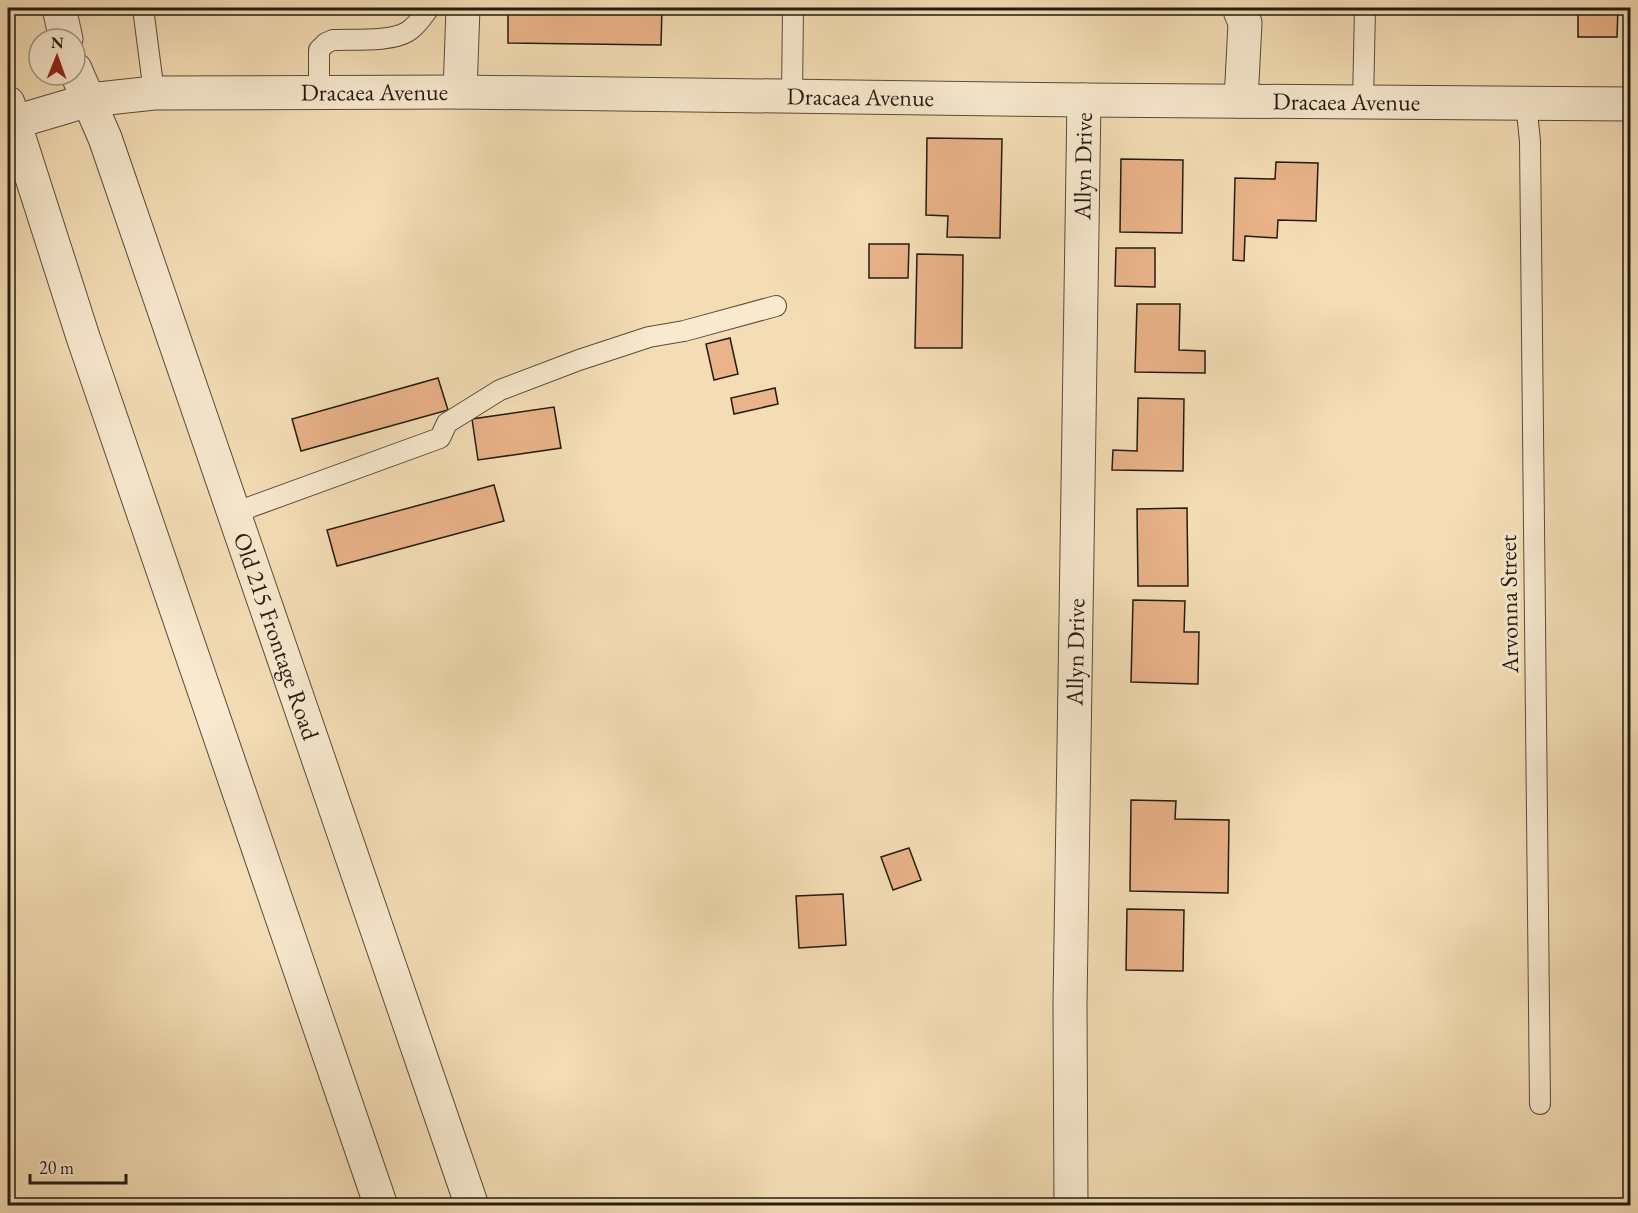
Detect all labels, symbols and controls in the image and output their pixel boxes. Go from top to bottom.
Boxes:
north arrow [27,27,87,87]
text: N [51,32,64,53]
street label: Dracaea Avenue [301,76,448,108]
street label: Dracaea Avenue [786,80,934,113]
street label: Dracaea Avenue [1273,85,1420,117]
street label: Allyn Drive [1066,112,1099,221]
street label: Old 215 Frontage Road [227,528,327,745]
street label: Arvonna Street [1492,534,1525,675]
street label: Allyn Drive [1059,598,1091,707]
scale bar [30,1147,126,1185]
text: 20 m [39,1156,74,1179]

